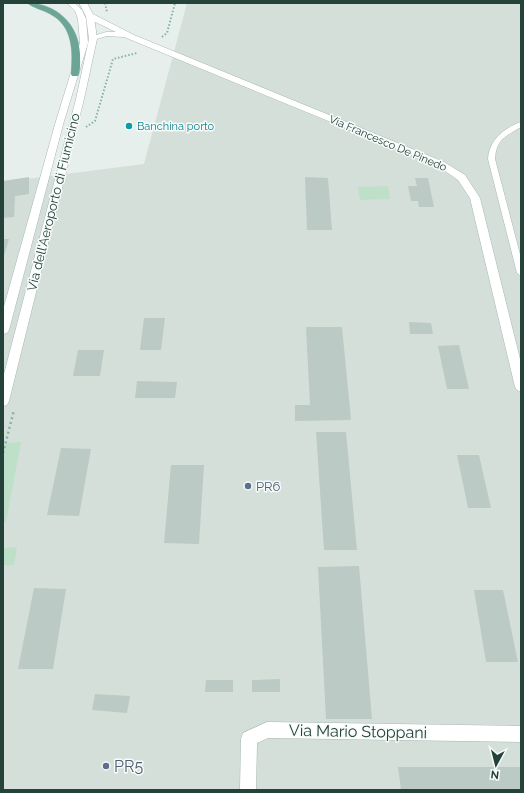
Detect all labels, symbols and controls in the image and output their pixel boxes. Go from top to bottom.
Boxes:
street label: Via dell'Aeroporto di Fiumicino [24,111,83,293]
street label: Via Francesco De Pinedo [327,113,449,174]
place label: Banchina porto [137,120,215,133]
marker: Banchina porto [124,121,134,131]
place label: PR6 [256,479,281,494]
marker: PR6 [243,481,253,491]
street label: Via Mario Stoppani [289,721,427,742]
north arrow [476,745,516,785]
place label: PR5 [114,757,143,776]
marker: PR5 [101,761,111,771]
text: N [490,767,500,781]

